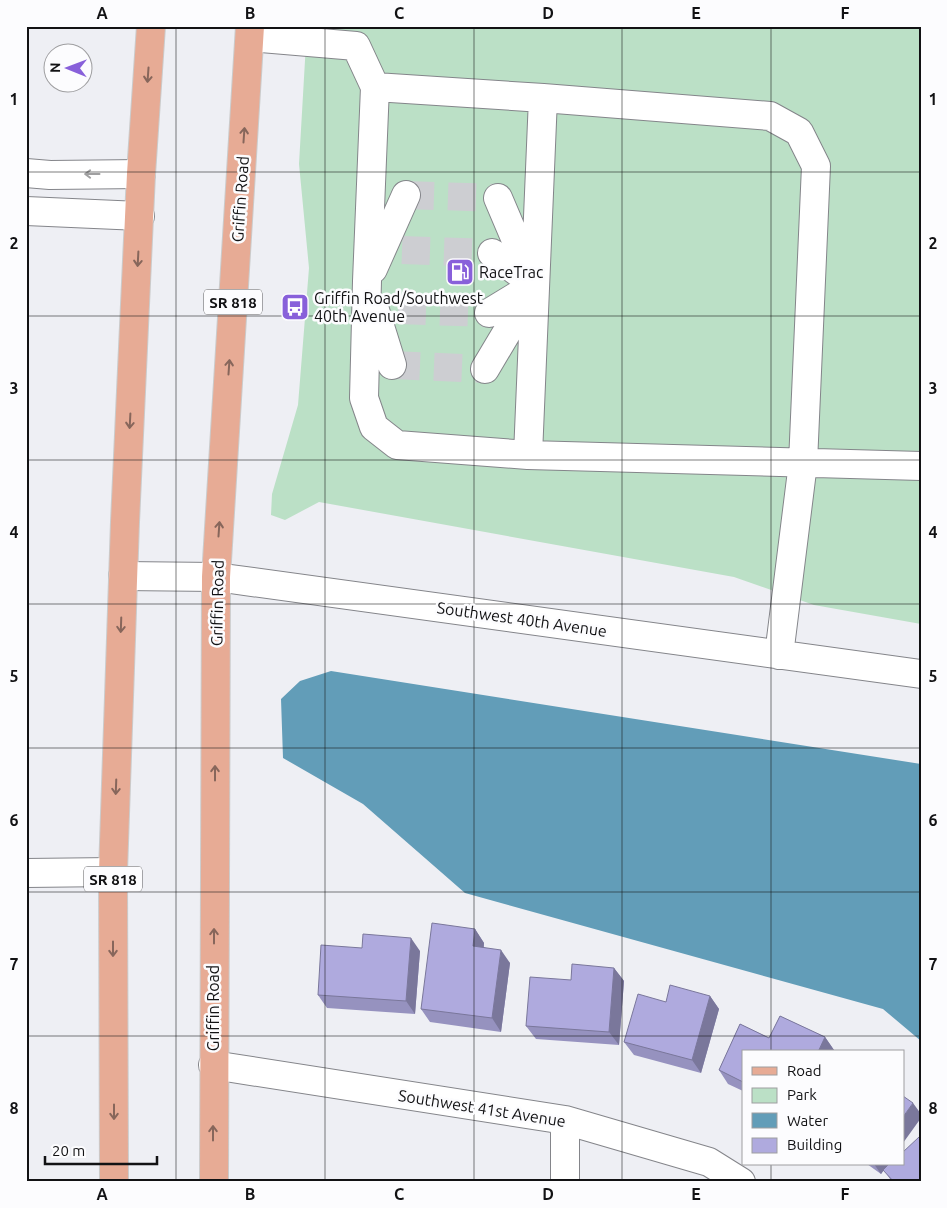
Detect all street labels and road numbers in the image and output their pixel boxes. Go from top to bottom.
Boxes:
street label: Griffin Road [228,155,252,243]
road number: SR 818 [204,290,262,314]
street label: Griffin Road [207,560,227,646]
street label: Southwest 40th Avenue [436,598,608,640]
road number: SR 818 [84,866,142,892]
street label: Griffin Road [204,965,222,1051]
street label: Southwest 41st Avenue [397,1086,567,1130]

